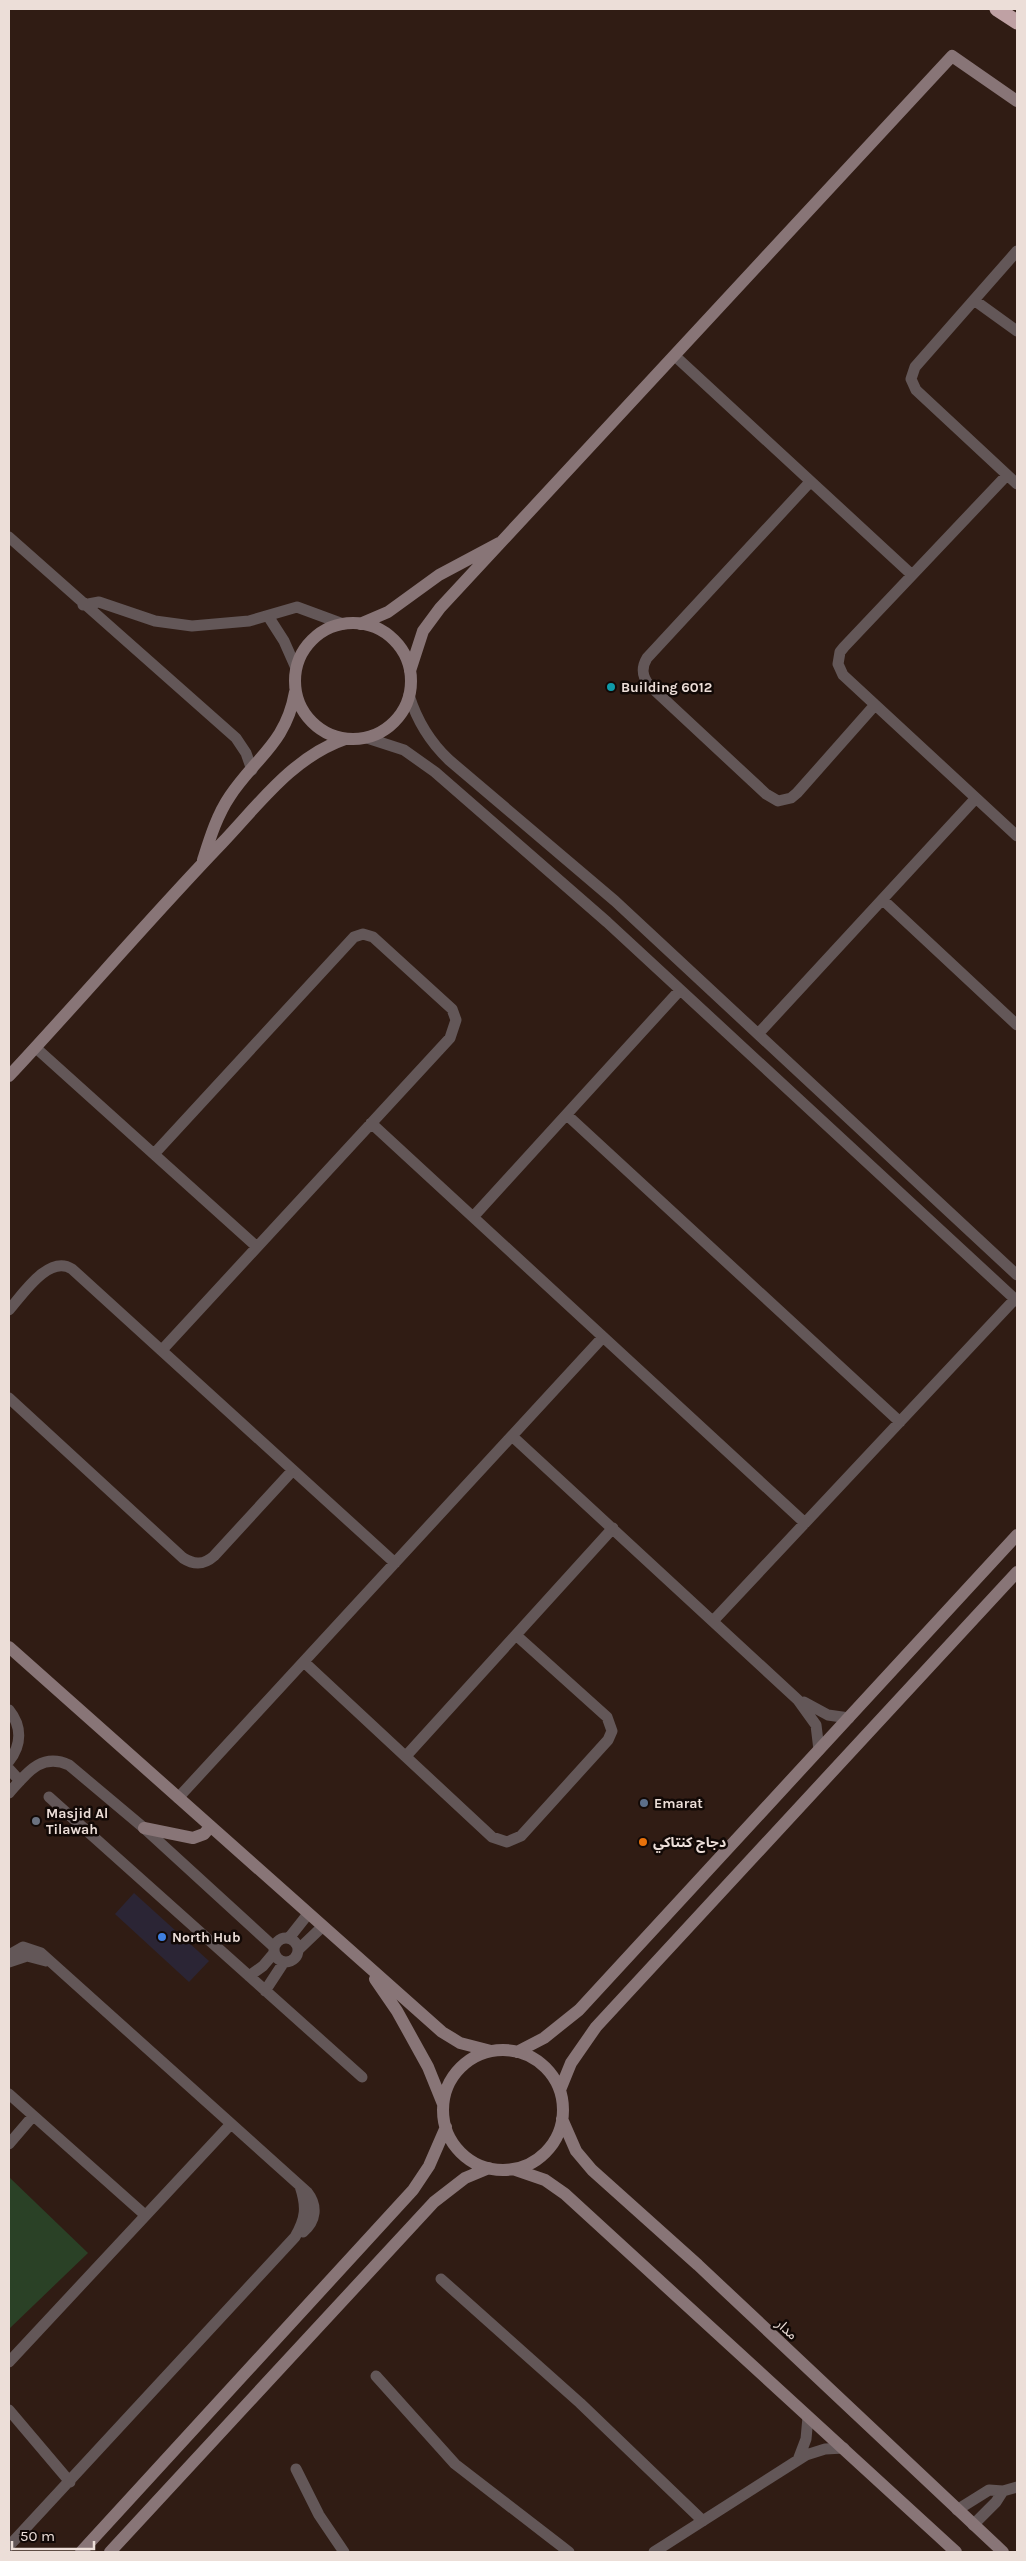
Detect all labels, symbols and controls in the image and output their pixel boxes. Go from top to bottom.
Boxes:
place label: Building 6012 [621,679,712,696]
marker: Building 6012 [605,681,617,693]
place label: Emarat [654,1795,703,1812]
marker: Emarat [638,1797,650,1809]
place label: Masjid Al Tilawah [46,1805,108,1838]
marker: Masjid Al Tilawah [30,1815,42,1827]
place label: دجاج كنتاكي [653,1834,726,1853]
marker: دجاج كنتاكي [637,1836,649,1848]
place label: North Hub [172,1929,241,1946]
marker: North Hub [156,1931,168,1943]
street label: مدار [772,2315,801,2344]
scale bar [12,2518,95,2550]
text: 50 m [20,2527,55,2545]

